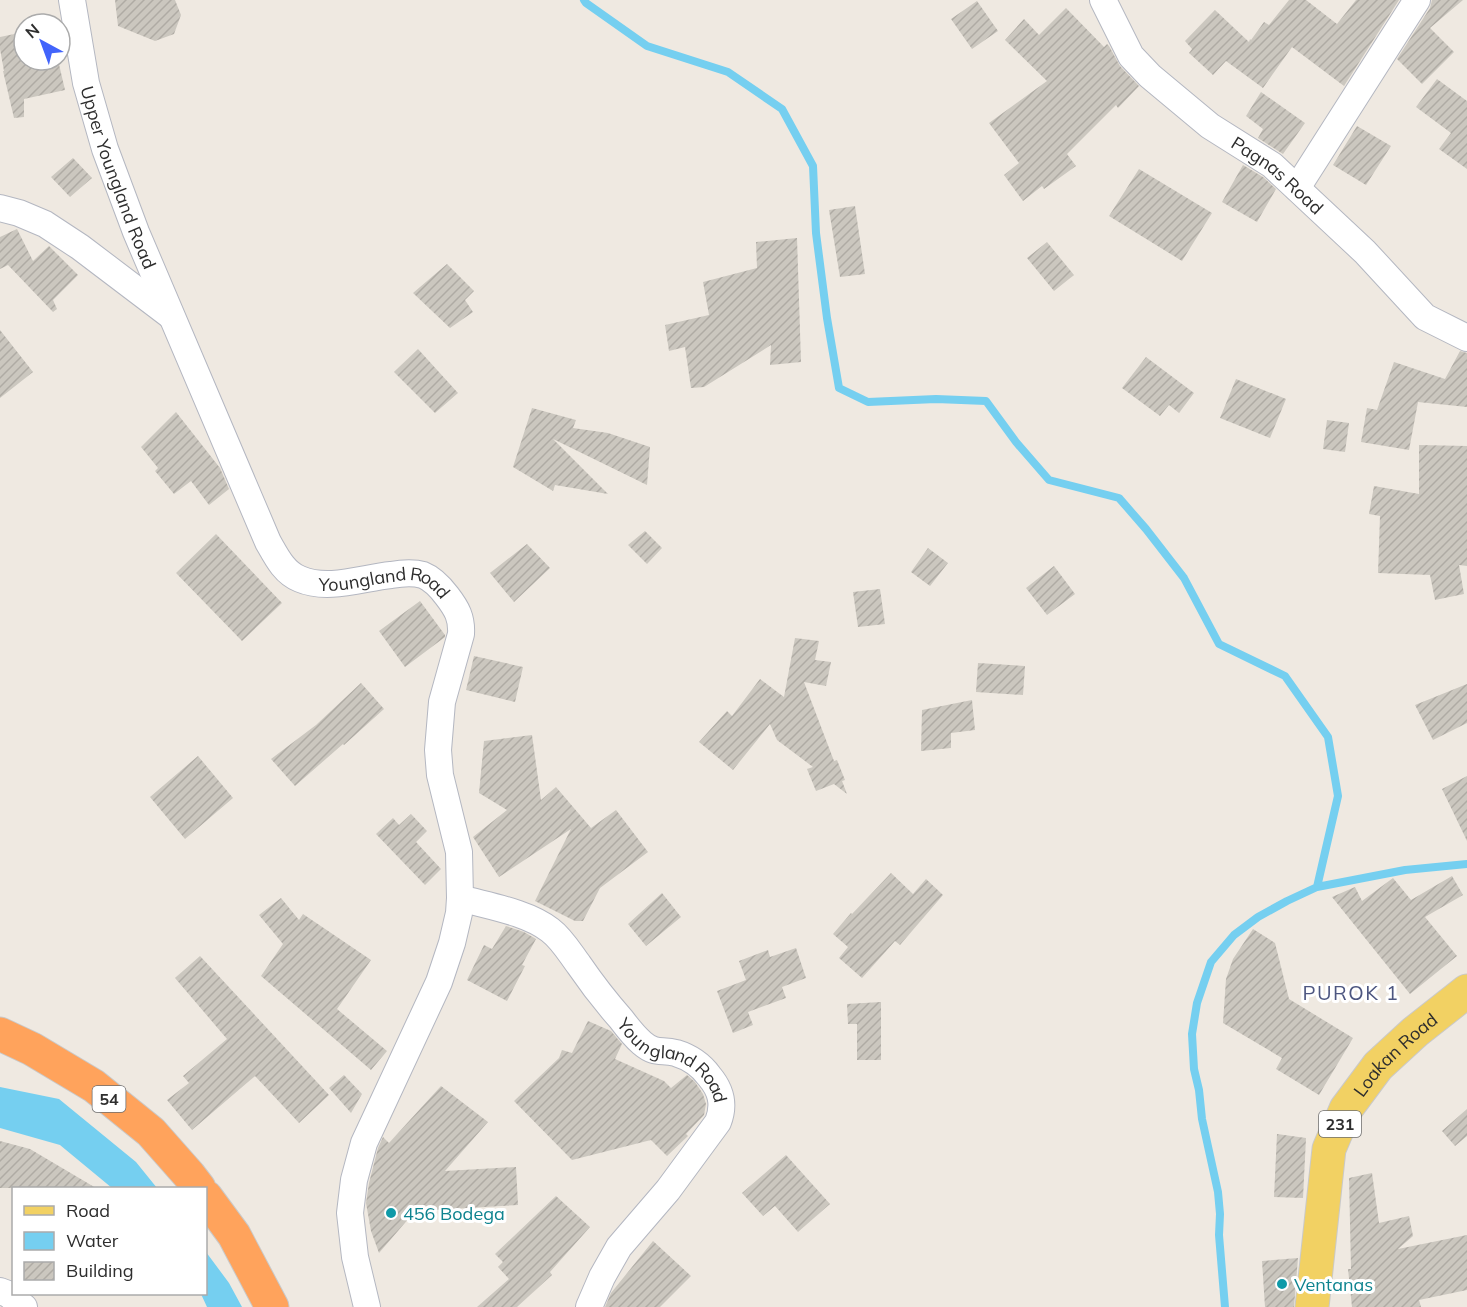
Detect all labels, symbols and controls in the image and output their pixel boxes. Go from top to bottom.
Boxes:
north arrow [12,12,72,72]
text: N [21,19,43,42]
street label: Upper Youngland Road [76,83,162,272]
street label: Pagnas Road [1227,131,1328,219]
street label: Youngland Road [317,561,456,603]
district label: PUROK 1 [1302,980,1400,1005]
street label: Loakan Road [1348,1008,1442,1101]
street label: Youngland Road [612,1012,733,1105]
road number: 54 [92,1086,126,1112]
road number: 231 [1319,1111,1361,1137]
legend [12,1187,207,1295]
text: Road [66,1199,110,1222]
place label: 456 Bodega [403,1202,505,1225]
marker: 456 Bodega [384,1206,398,1220]
text: Water [66,1229,119,1252]
text: Building [66,1259,134,1282]
place label: Ventanas [1294,1273,1373,1296]
marker: Ventanas [1275,1277,1289,1291]

